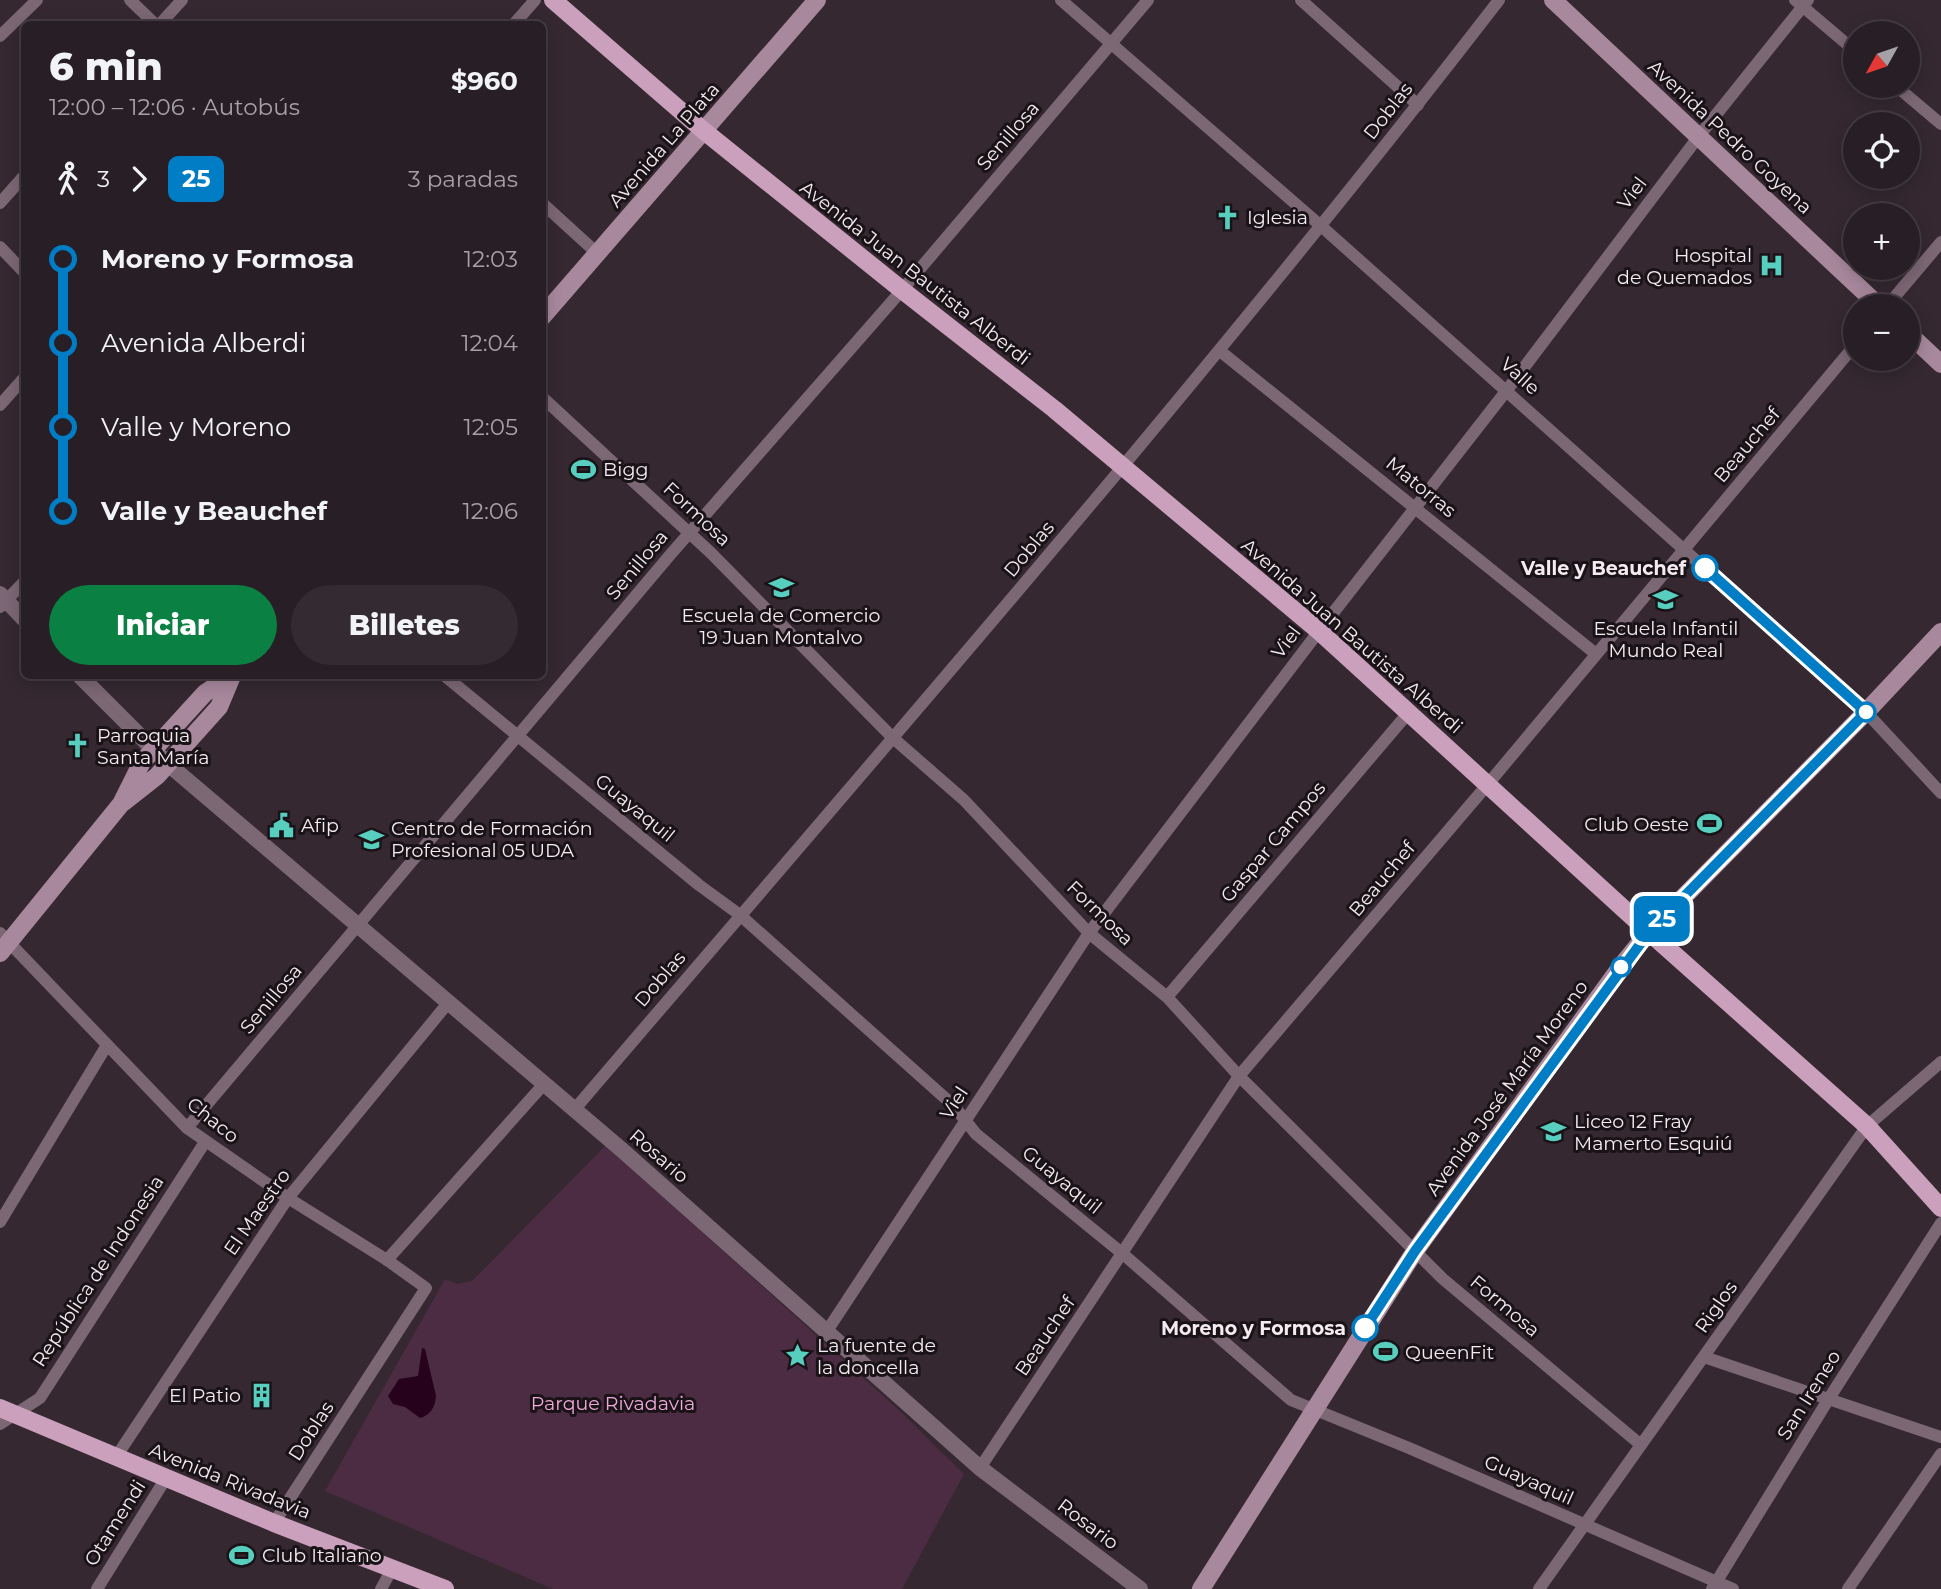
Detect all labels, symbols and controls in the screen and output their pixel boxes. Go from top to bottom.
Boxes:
north arrow [1843,21,1920,98]
map controls [1843,21,1920,371]
text: 6 min [49,43,163,90]
street label: Avenida Pedro Goyena [1643,55,1817,219]
text: $960 [451,65,518,97]
street label: Avenida La Plata [604,78,724,212]
street label: Doblas [1359,78,1417,144]
text: 12:00 – 12:06 · Autobús [49,93,300,121]
street label: Senillosa [972,97,1044,175]
button: locate [1843,112,1920,189]
icon: walk [49,160,87,198]
icon: forward [120,160,158,198]
text: 25 [182,164,210,193]
text: 3 [97,165,110,193]
text: 3 paradas [408,165,518,193]
street label: Viel [1612,172,1652,214]
street label: Avenida Juan Bautista Alberdi [795,176,1035,370]
church icon: Iglesia [1213,203,1241,231]
button: + [1843,203,1920,280]
place label: Iglesia [1247,206,1308,229]
text: Moreno y Formosa [101,243,354,275]
place label: Hospital de Quemados [1617,244,1752,289]
text: 12:03 [464,245,518,273]
hospital icon: Hospital de Quemados [1758,252,1786,280]
button: − [1843,294,1920,371]
text: Avenida Alberdi [101,327,306,359]
text: 12:04 [461,329,518,357]
street label: Valle [1496,352,1544,400]
street label: Beauchef [1709,402,1786,487]
text: Valle y Moreno [101,411,291,443]
text: 12:05 [464,413,518,441]
street label: Matorras [1381,452,1461,522]
sports icon: Bigg [569,455,597,483]
place label: Bigg [603,458,648,481]
street label: Formosa [659,477,735,551]
text: Valle y Beauchef [101,495,327,527]
text: 12:06 [463,497,518,525]
street label: Doblas [999,516,1059,582]
street label: Senillosa [601,526,673,604]
street label: Avenida Juan Bautista Alberdi [1237,534,1467,738]
marker: Valle y Beauchef [1692,555,1718,581]
place label: Valle y Beauchef [1520,557,1687,580]
school or university icon: Escuela de Comercio 19 Juan Montalvo [767,573,795,601]
button: Iniciar [49,585,277,665]
button: Billetes [291,585,518,665]
school or university icon: Escuela Infantil Mundo Real [1652,586,1680,614]
place label: Escuela de Comercio 19 Juan Montalvo [682,604,881,649]
place label: Escuela Infantil Mundo Real [1594,617,1738,662]
street label: Viel [1266,621,1306,663]
unlabelled marker [1856,702,1876,722]
place label: Parroquia Santa María [97,724,209,769]
church icon: Parroquia Santa María [63,732,91,760]
street label: Guayaquil [591,769,679,847]
street label: Gaspar Campos [1216,777,1330,907]
sports icon: Club Oeste [1695,810,1723,838]
public building icon: Afip [267,811,295,839]
place label: Club Oeste [1584,813,1689,836]
place label: Afip [301,814,339,837]
place label: Centro de Formación Profesional 05 UDA [391,817,593,862]
school or university icon: Centro de Formación Profesional 05 UDA [357,825,385,853]
street label: Beauchef [1344,836,1421,921]
street label: Formosa [1062,876,1138,950]
line badge: 25 [1630,896,1694,942]
text: 25 [1648,904,1676,933]
street label: Doblas [630,947,690,1011]
unlabelled marker [1611,957,1631,977]
street label: Senillosa [235,960,307,1038]
street label: Avenida José María Moreno [1421,976,1593,1200]
street label: Viel [935,1082,973,1124]
street label: Chaco [182,1092,244,1148]
place label: Liceo 12 Fray Mamerto Esquiú [1574,1110,1733,1155]
school or university icon: Liceo 12 Fray Mamerto Esquiú [1540,1118,1568,1146]
street label: Rosario [625,1124,693,1188]
street label: Guayaquil [1018,1141,1106,1219]
street label: El Maestro [219,1164,295,1260]
street label: República de Indonesia [27,1171,169,1371]
street label: Formosa [1466,1270,1544,1342]
street label: Riglos [1690,1277,1742,1337]
street label: Beauchef [1010,1291,1081,1380]
marker: Moreno y Formosa [1352,1315,1378,1341]
place label: Moreno y Formosa [1161,1317,1346,1340]
place label: La fuente de la doncella [817,1334,936,1379]
sports icon: QueenFit [1371,1338,1399,1366]
place label: QueenFit [1405,1341,1494,1364]
place icon: La fuente de la doncella [783,1342,811,1370]
street label: San Ireneo [1772,1346,1846,1444]
building icon: El Patio [247,1381,275,1409]
place label: El Patio [169,1384,241,1407]
park label: Parque Rivadavia [531,1392,695,1415]
street label: Doblas [283,1397,339,1465]
street label: Avenida Rivadavia [146,1438,314,1524]
street label: Guayaquil [1481,1450,1577,1510]
street label: Otamendi [80,1476,150,1570]
street label: Rosario [1053,1494,1123,1554]
sports icon: Club Italiano [228,1541,256,1569]
place label: Club Italiano [262,1544,382,1567]

